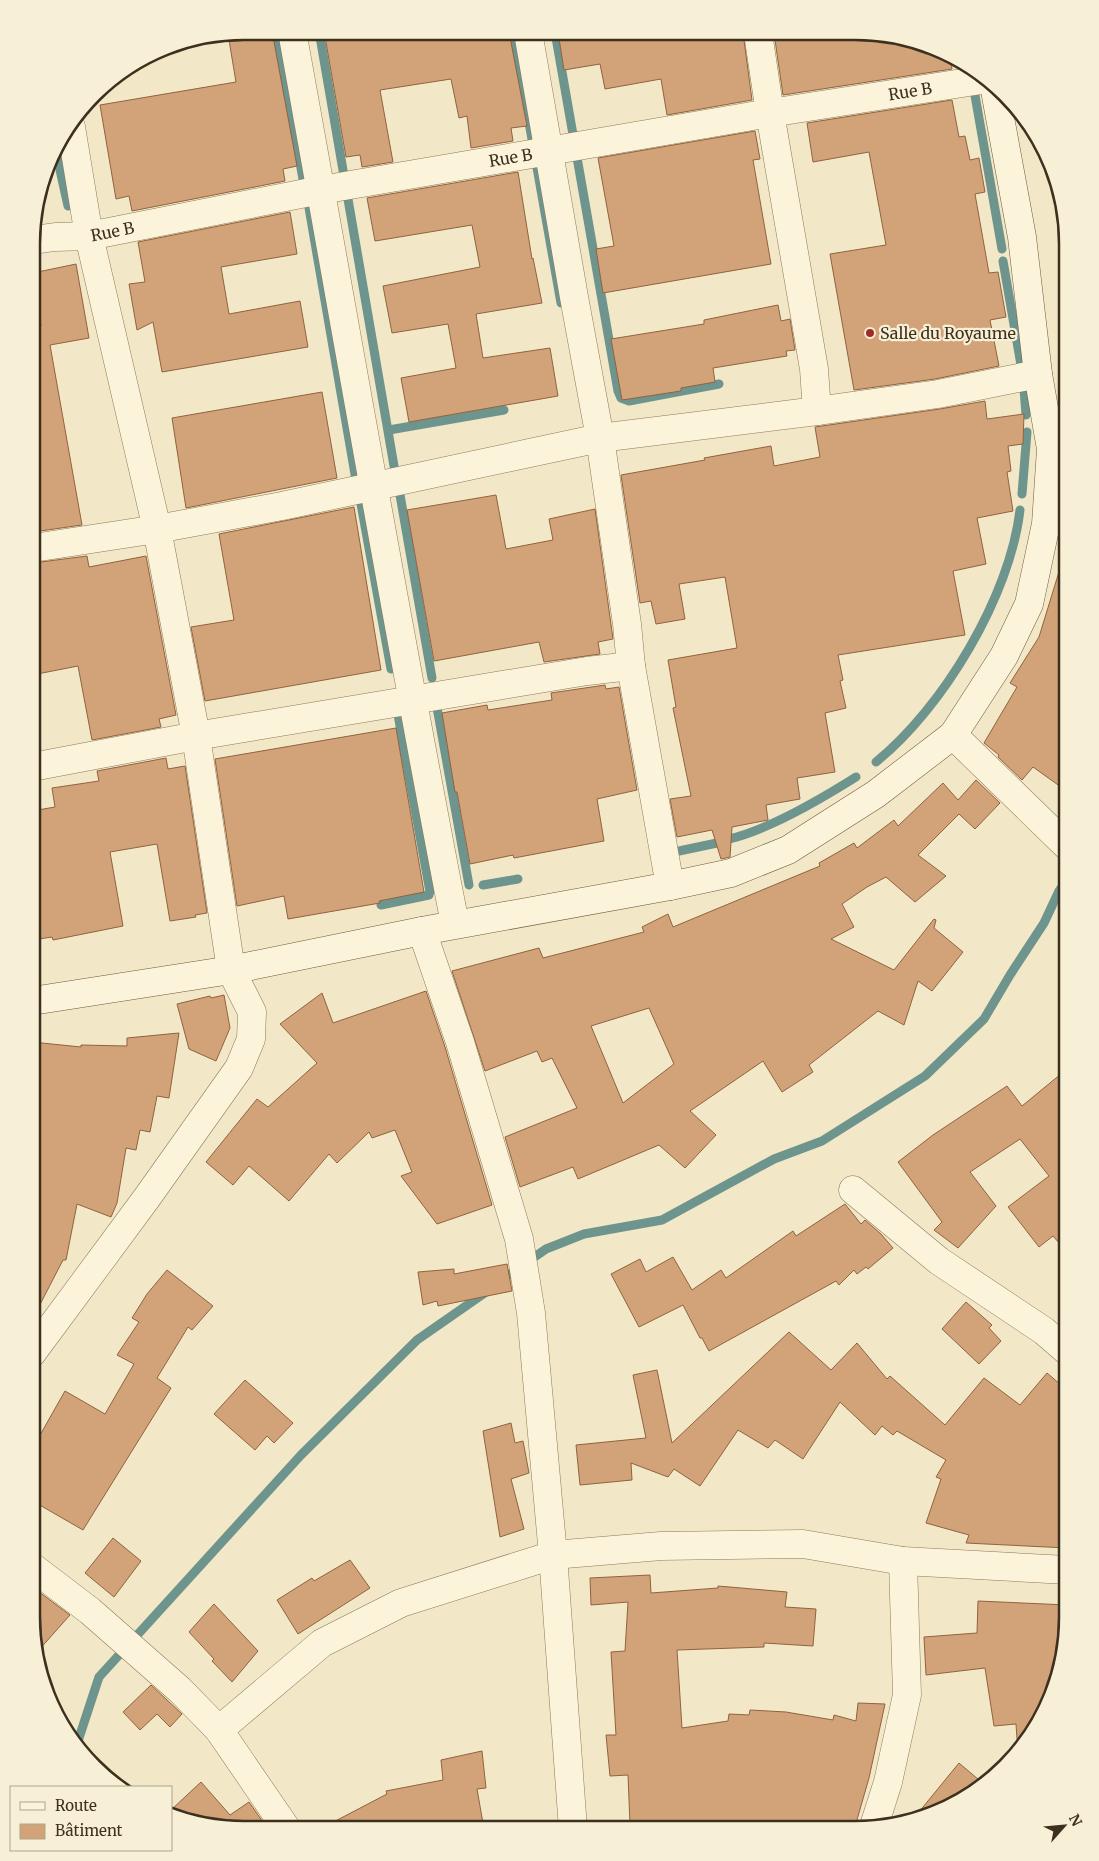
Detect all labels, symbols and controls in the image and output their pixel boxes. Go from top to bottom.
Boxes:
street label: Rue B [887,78,933,104]
street label: Rue B [487,144,534,171]
street label: Rue B [89,217,136,245]
place label: Salle du Royaume [880,323,1016,343]
marker: Salle du Royaume [864,327,876,339]
legend [10,1786,172,1851]
text: Route [55,1796,97,1815]
north arrow [1039,1801,1089,1851]
text: N [1065,1811,1086,1829]
text: Bâtiment [55,1821,123,1840]

